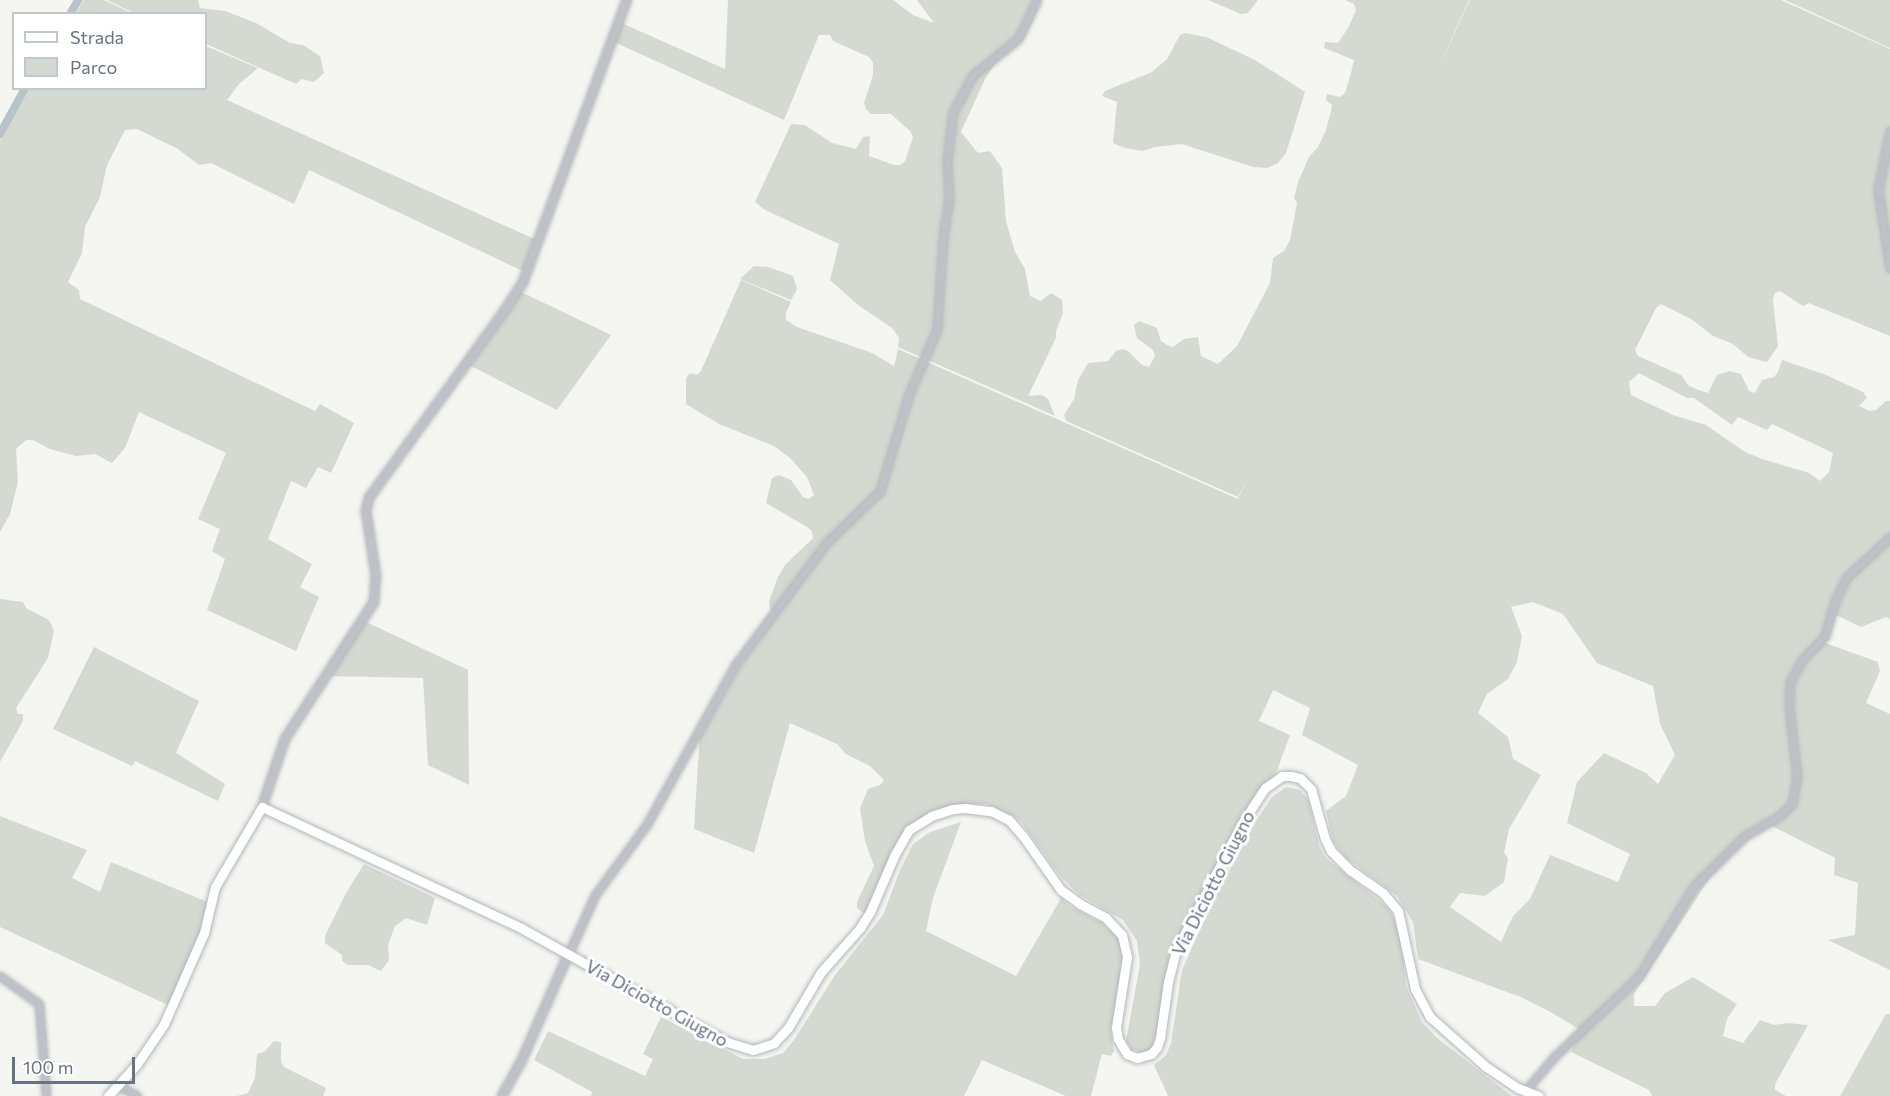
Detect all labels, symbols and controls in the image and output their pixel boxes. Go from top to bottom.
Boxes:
legend [12,12,207,90]
text: Strada [70,26,124,48]
text: Parco [70,56,117,78]
street label: Via Diciotto Giugno [1167,807,1259,959]
street label: Via Diciotto Giugno [582,955,732,1051]
scale bar [15,1045,138,1083]
text: 100 m [23,1056,73,1078]

